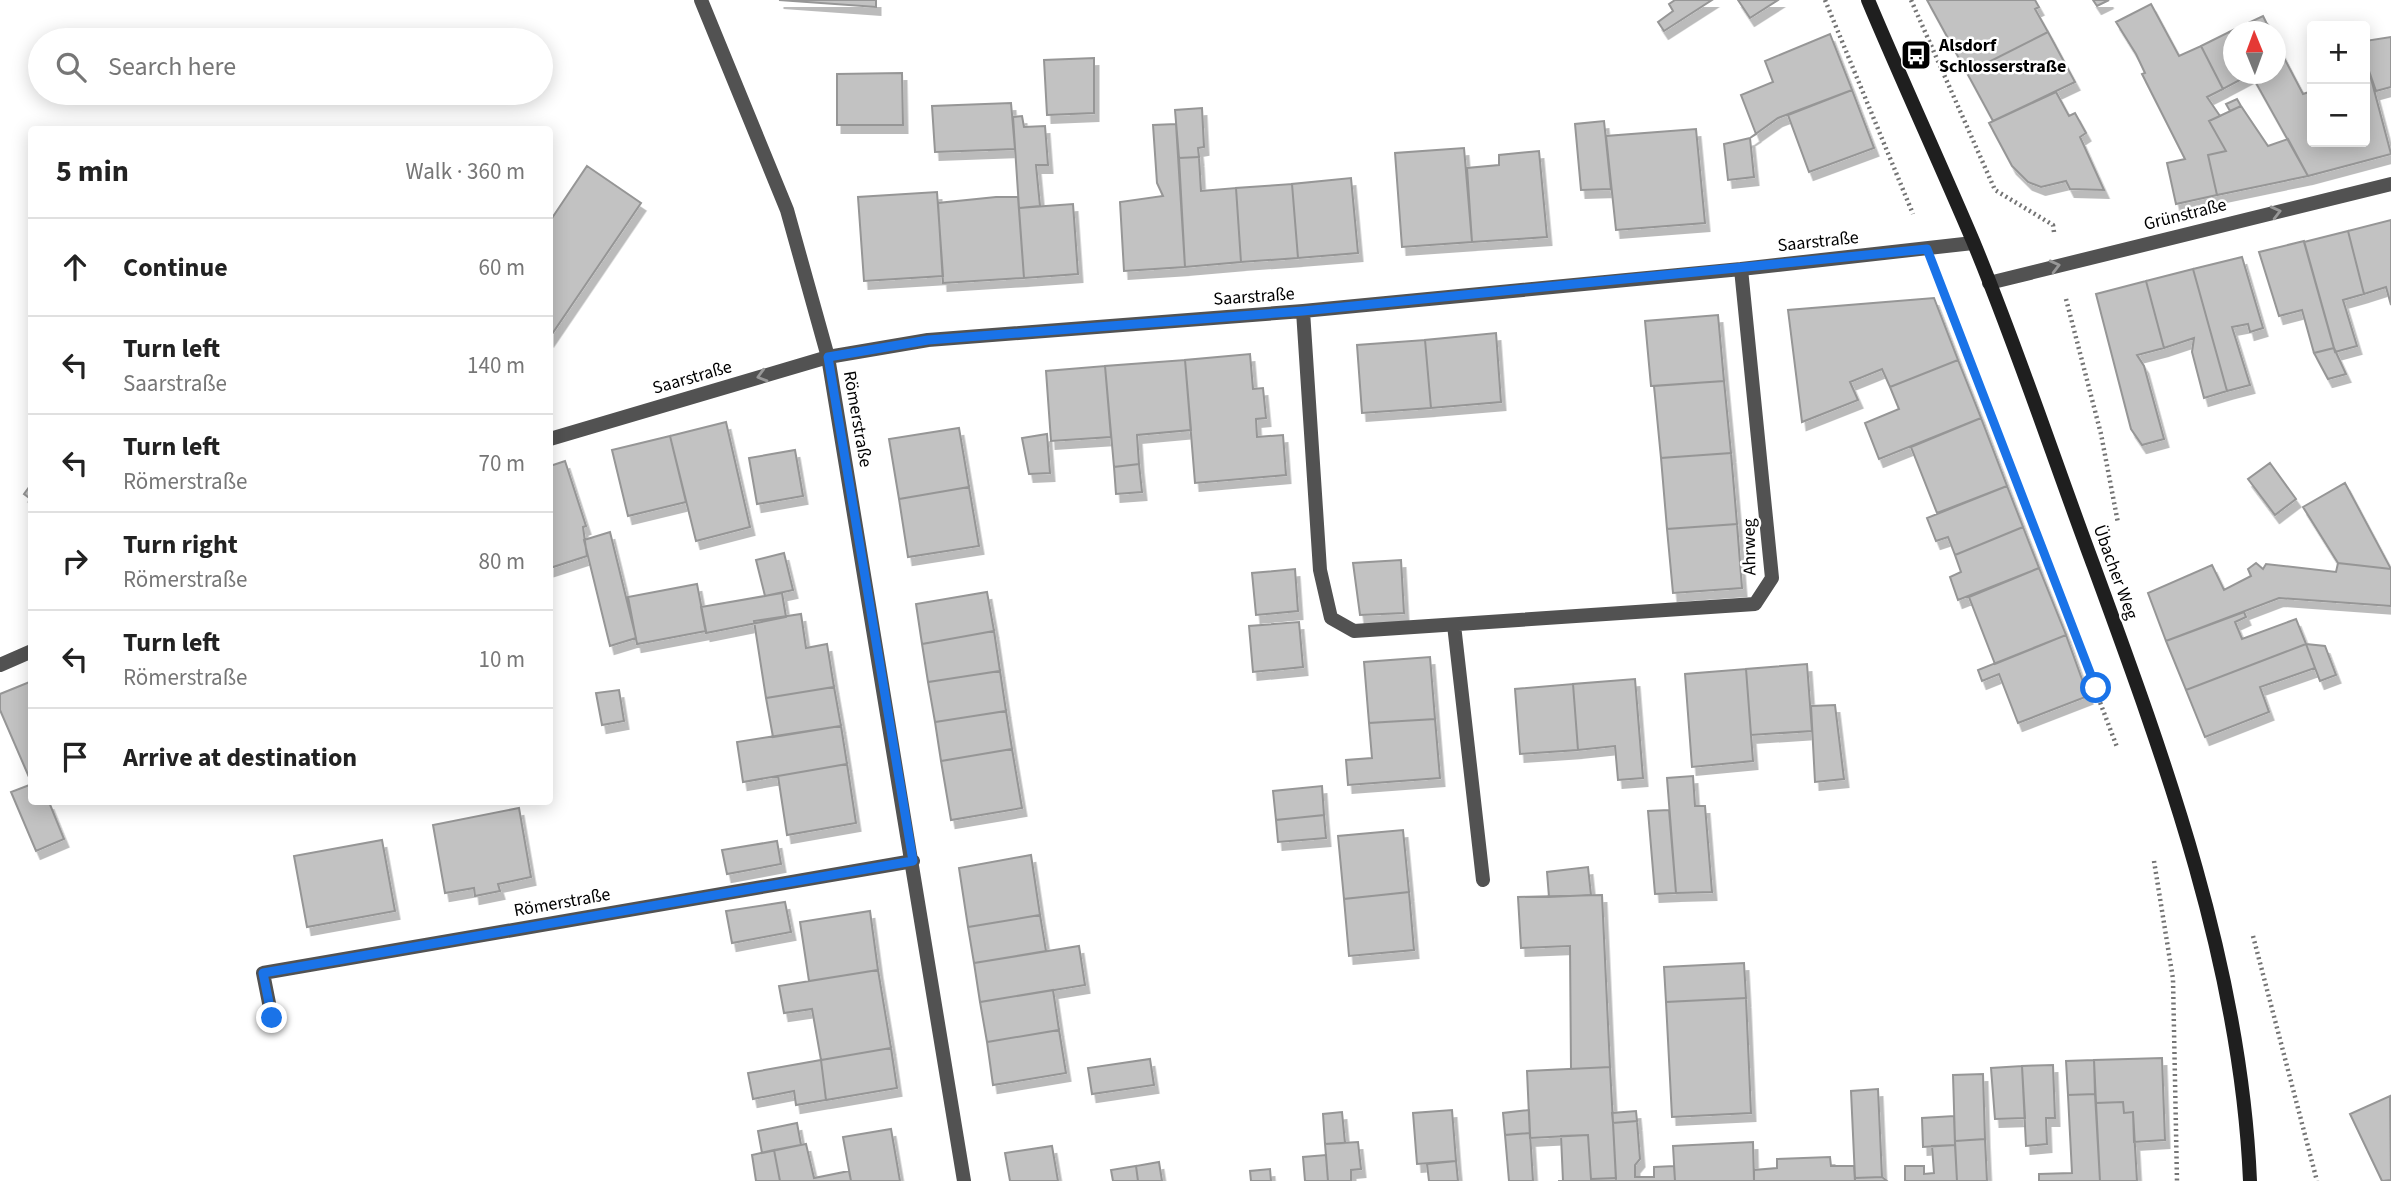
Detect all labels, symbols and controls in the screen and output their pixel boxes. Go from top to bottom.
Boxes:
north arrow [2223,21,2286,84]
map controls [2307,21,2370,147]
button: + [2307,21,2370,84]
search box [28,28,553,105]
place label: Alsdorf Schlosserstraße [1938,33,2066,79]
bus stop icon: Alsdorf Schlosserstraße [1899,38,1933,72]
icon: search [52,48,90,86]
text: Search here [108,48,236,85]
button: − [2307,84,2370,147]
text: 5 min [56,150,129,193]
text: Walk · 360 m [406,155,525,188]
street label: Grünstraße [2141,192,2229,237]
one-way arrow [2270,206,2282,220]
street label: Saarstraße [1776,225,1860,258]
icon: ahead [56,248,94,286]
text: Continue [123,249,228,286]
text: 60 m [478,251,525,284]
one-way arrow [2049,260,2061,274]
street label: Saarstraße [1213,281,1296,312]
text: Turn left [123,330,220,367]
icon: left [56,346,94,384]
text: 140 m [467,349,525,382]
street label: Saarstraße [650,354,735,401]
text: Saarstraße [123,367,227,400]
one-way arrow [756,368,768,383]
street label: Römerstraße [837,369,878,469]
text: Turn left [123,428,220,465]
icon: left [56,444,94,482]
text: 70 m [478,447,525,480]
text: Römerstraße [123,465,247,498]
street label: Ahrweg [1737,518,1762,576]
street label: Übacher Weg [2087,521,2144,623]
text: Turn right [123,526,238,563]
icon: right [56,542,94,580]
text: 80 m [478,545,525,578]
text: Römerstraße [123,563,247,596]
text: Turn left [123,624,220,661]
icon: left [56,640,94,678]
text: 10 m [478,643,525,676]
text: Römerstraße [123,661,247,694]
route start [2080,672,2111,703]
icon: arrive [56,738,94,776]
text: Arrive at destination [123,739,357,776]
street label: Römerstraße [512,882,612,923]
route end [256,1002,287,1033]

